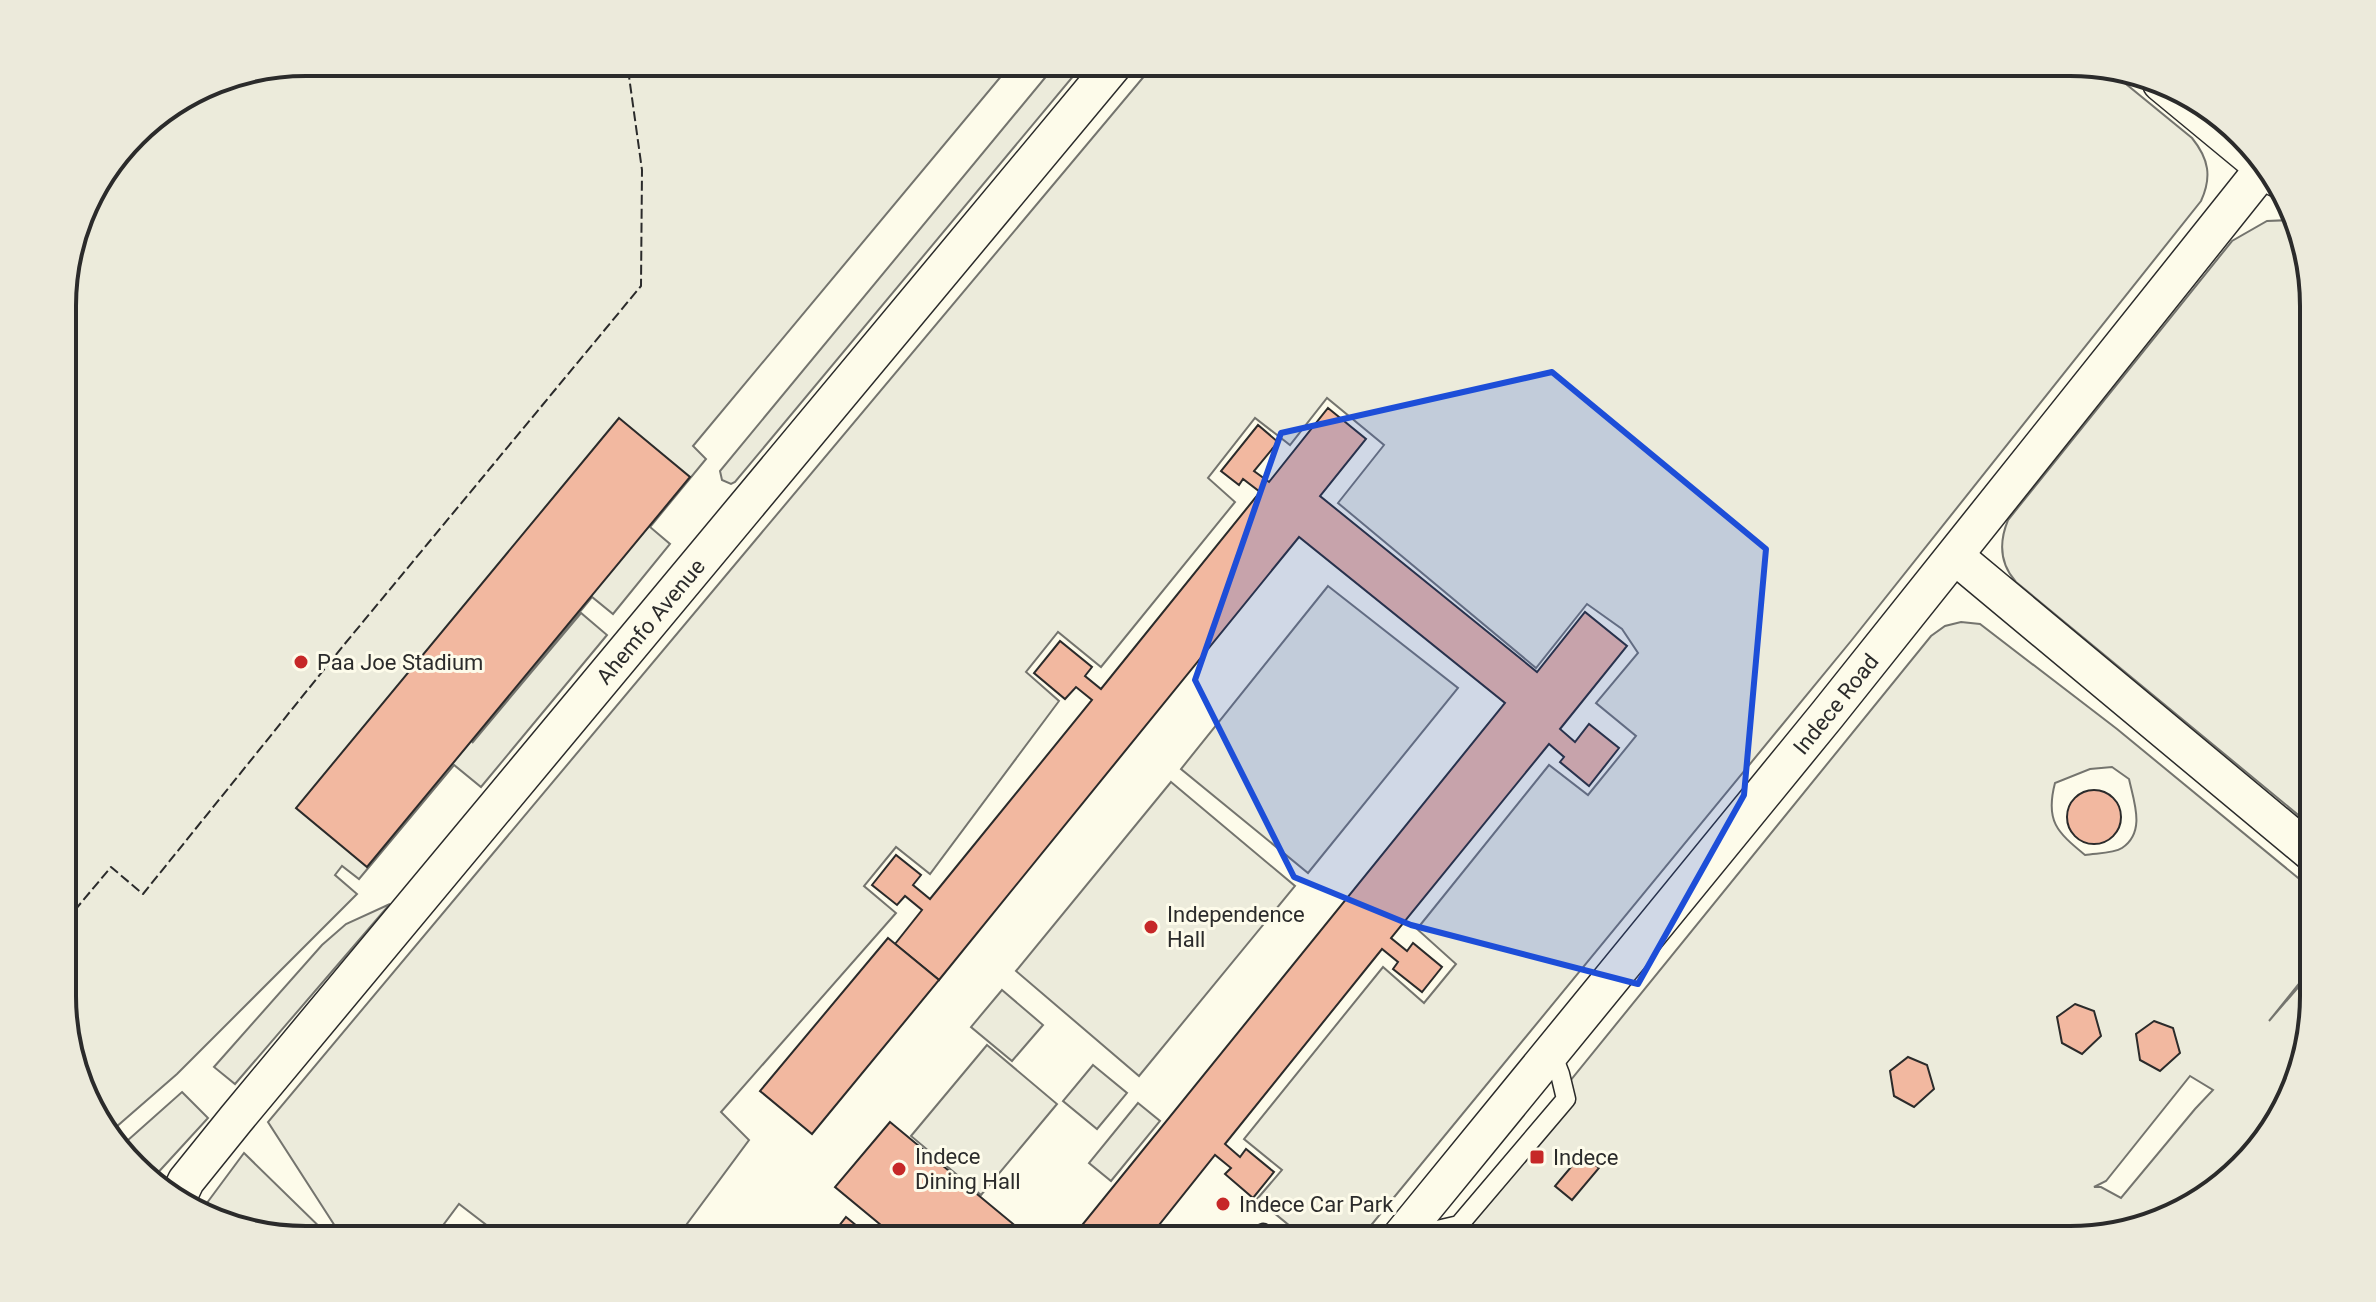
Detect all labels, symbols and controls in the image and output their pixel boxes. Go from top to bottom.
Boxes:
street label: Ahemfo Avenue [591,554,710,689]
street label: Indece Road [1788,649,1883,759]
place label: Paa Joe Stadium [317,650,483,675]
marker: Paa Joe Stadium [292,653,310,671]
place label: Independence Hall [1167,902,1305,952]
marker: Independence Hall [1142,918,1160,936]
place label: Indece Dining Hall [915,1144,1021,1194]
place label: Indece [1553,1145,1618,1170]
marker: Indece [1528,1148,1546,1166]
marker: Indece Dining Hall [890,1160,908,1178]
place label: Indece Car Park [1239,1192,1394,1217]
marker: Indece Car Park [1214,1195,1232,1213]

